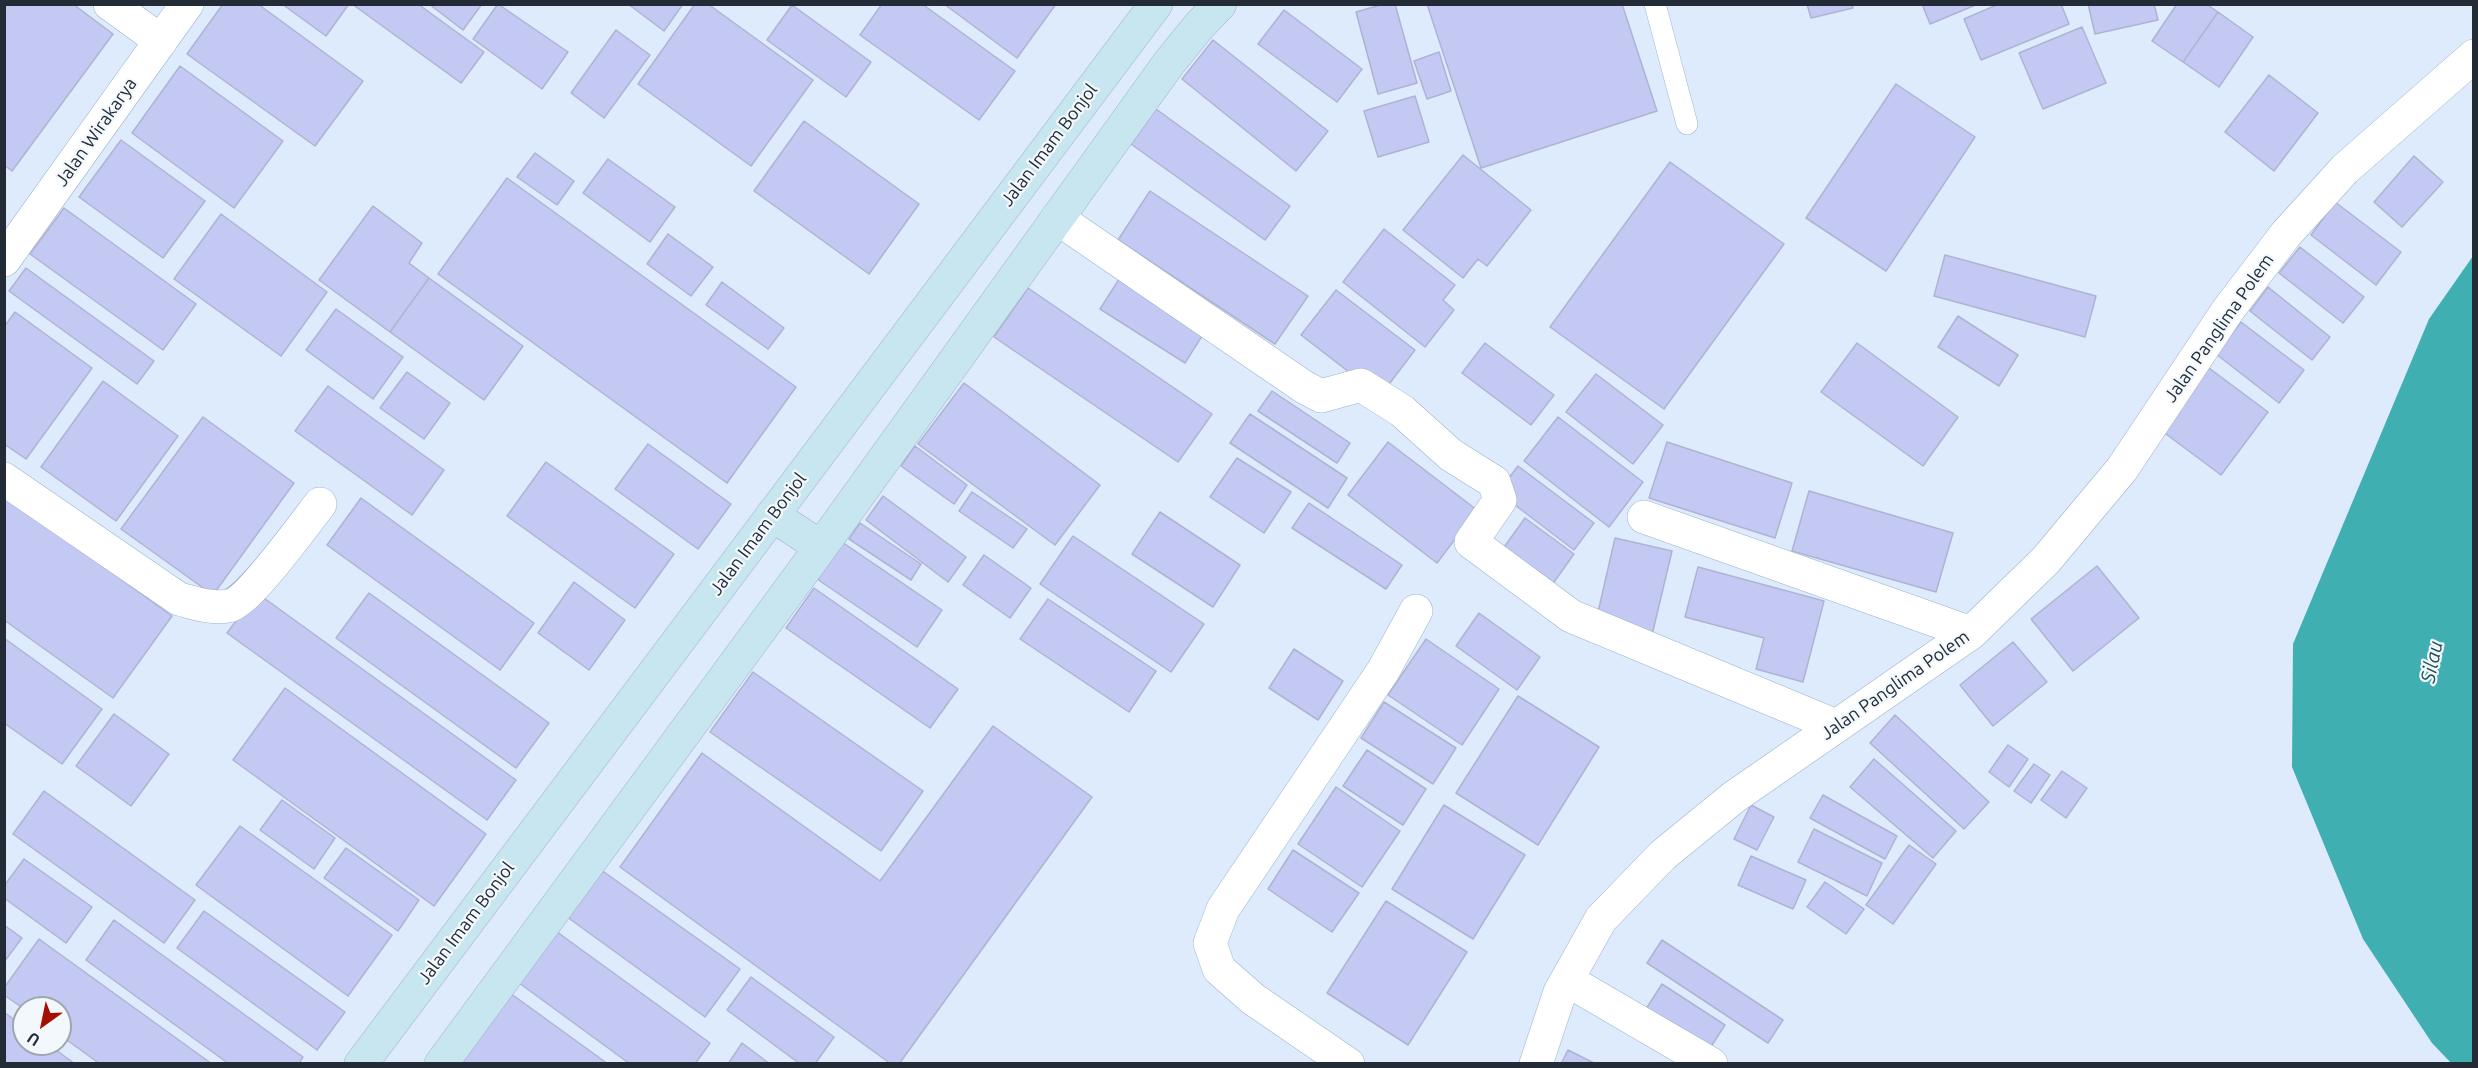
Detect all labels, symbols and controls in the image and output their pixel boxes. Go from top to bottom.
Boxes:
street label: Jalan Wirakarya [51,74,141,190]
street label: Jalan Imam Bonjol [996,80,1102,210]
street label: Jalan Panglima Polem [2160,250,2278,406]
street label: Jalan Imam Bonjol [705,469,811,599]
street label: Jalan Panglima Polem [1817,626,1973,744]
water label: Silau [2416,639,2448,685]
street label: Jalan Imam Bonjol [413,858,519,988]
north arrow [12,996,72,1056]
text: U [24,1029,43,1050]

